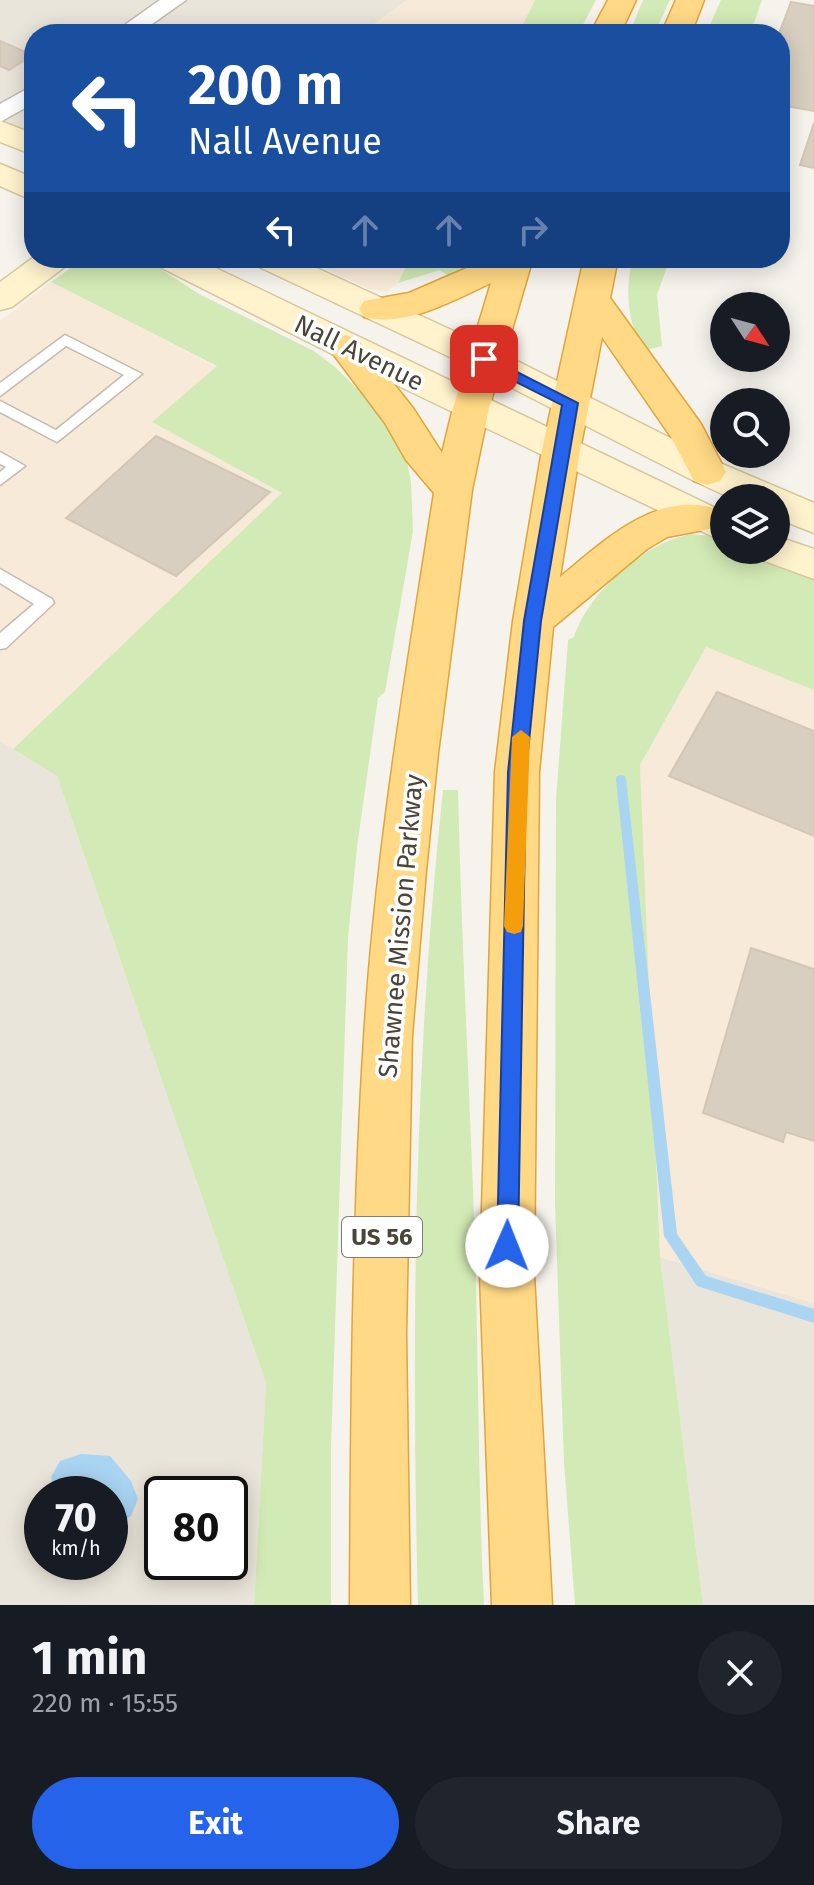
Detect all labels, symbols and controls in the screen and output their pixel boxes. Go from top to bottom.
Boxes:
text: 200 m [188,52,343,119]
icon: left [56,56,160,160]
text: Nall Avenue [188,120,382,164]
icon: left [259,208,303,252]
icon: ahead [343,208,387,252]
icon: ahead [427,208,471,252]
icon: right [511,208,555,252]
north arrow [710,292,790,372]
map controls [710,292,790,564]
street label: Nall Avenue [289,308,429,398]
pin [450,325,518,393]
icon: arrive [462,337,506,381]
button: search [710,388,790,468]
button: layers [710,484,790,564]
street label: Shawnee Mission Parkway [372,773,430,1079]
position arrow [465,1204,549,1288]
road number: US 56 [342,1217,422,1257]
speed limit sign: 80 [144,1476,248,1580]
text: 70 [55,1494,97,1542]
text: km/h [51,1536,101,1560]
text: 1 min [32,1629,147,1687]
button: close [698,1631,782,1715]
text: 220 m · 15:55 [32,1688,178,1719]
button: Exit [32,1777,399,1869]
button: Share [415,1777,782,1869]

